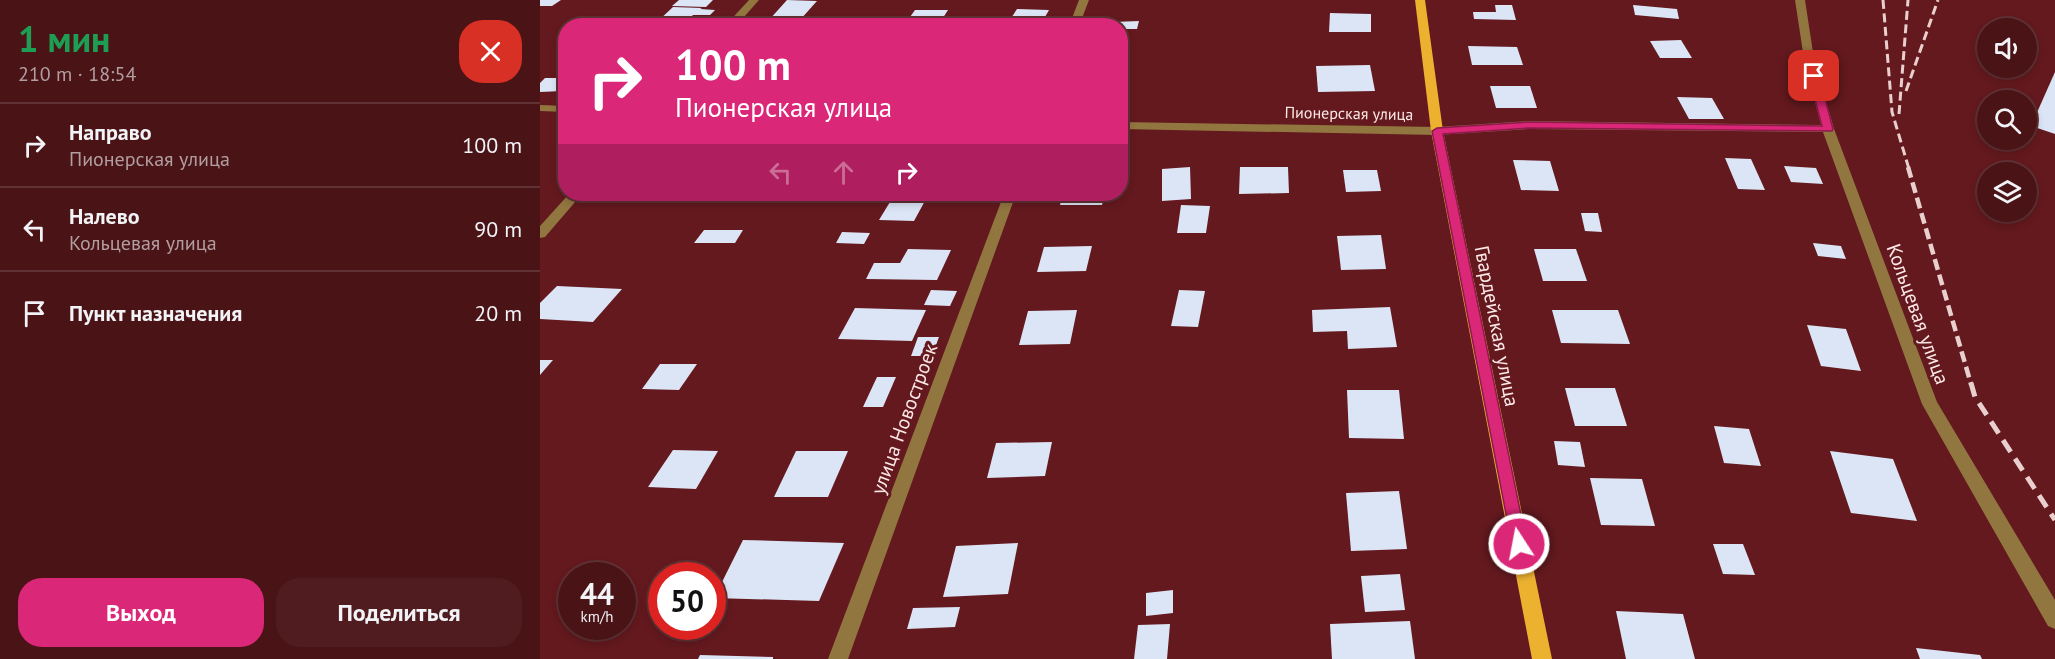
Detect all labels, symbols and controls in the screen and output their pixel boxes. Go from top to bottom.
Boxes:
text: 1 мин [18,15,110,62]
map controls [1977,18,2037,222]
button: sound [1977,18,2037,78]
button: close [459,20,522,83]
text: 100 m [675,37,791,92]
icon: right [576,42,654,120]
pin [1788,50,1839,101]
icon: arrive [1797,59,1830,92]
text: 210 m · 18:54 [18,61,136,87]
text: Пионерская улица [675,90,892,124]
button: search [1977,90,2037,150]
street label: Пионерская улица [1284,102,1414,124]
text: Направо [69,118,152,146]
icon: right [18,129,51,162]
text: 100 m [462,131,522,159]
text: Пионерская улица [69,146,230,172]
icon: left [764,156,797,189]
icon: ahead [827,156,860,189]
icon: right [890,156,923,189]
button: layers [1977,162,2037,222]
text: Налево [69,202,140,230]
icon: left [18,213,51,246]
text: 90 m [474,215,522,243]
text: Кольцевая улица [69,230,217,256]
street label: Кольцевая улица [1881,240,1955,388]
street label: Гвардейская улица [1469,243,1525,409]
icon: arrive [18,297,51,330]
text: Пункт назначения [69,299,242,327]
text: 20 m [474,299,522,327]
street label: улица Новостроек [865,339,944,498]
position arrow [1487,512,1551,576]
speed limit sign: 50 [648,562,726,640]
text: 44 [580,574,614,613]
button: Выход [18,578,264,647]
button: Поделиться [276,578,522,647]
text: km/h [581,607,613,626]

